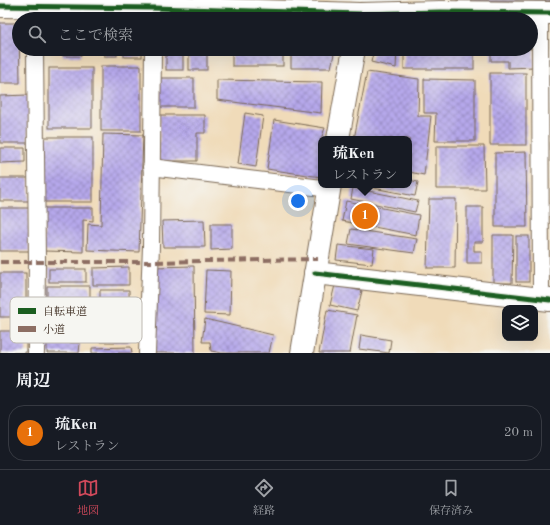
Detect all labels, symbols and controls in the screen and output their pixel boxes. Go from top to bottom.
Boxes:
search box [12,12,538,56]
icon: search [26,23,48,45]
text: ここで検索 [58,29,133,44]
popup [318,136,412,188]
text: 琉Ken [333,147,375,162]
text: レストラン [333,169,397,182]
your location [288,191,308,211]
pin: 1 [352,201,378,231]
legend [10,297,142,343]
text: 自転車道 [43,305,87,318]
map controls [502,305,538,341]
button: layers [502,305,538,341]
text: 小道 [43,323,65,336]
text: 周辺 [16,373,50,390]
text: 琉Ken [55,418,97,433]
text: 1 [26,426,34,439]
text: 20 m [504,426,533,439]
text: レストラン [55,440,120,453]
tab: 地図 [77,477,99,519]
tab: 経路 [253,477,275,519]
tab: 保存済み [429,477,473,519]

